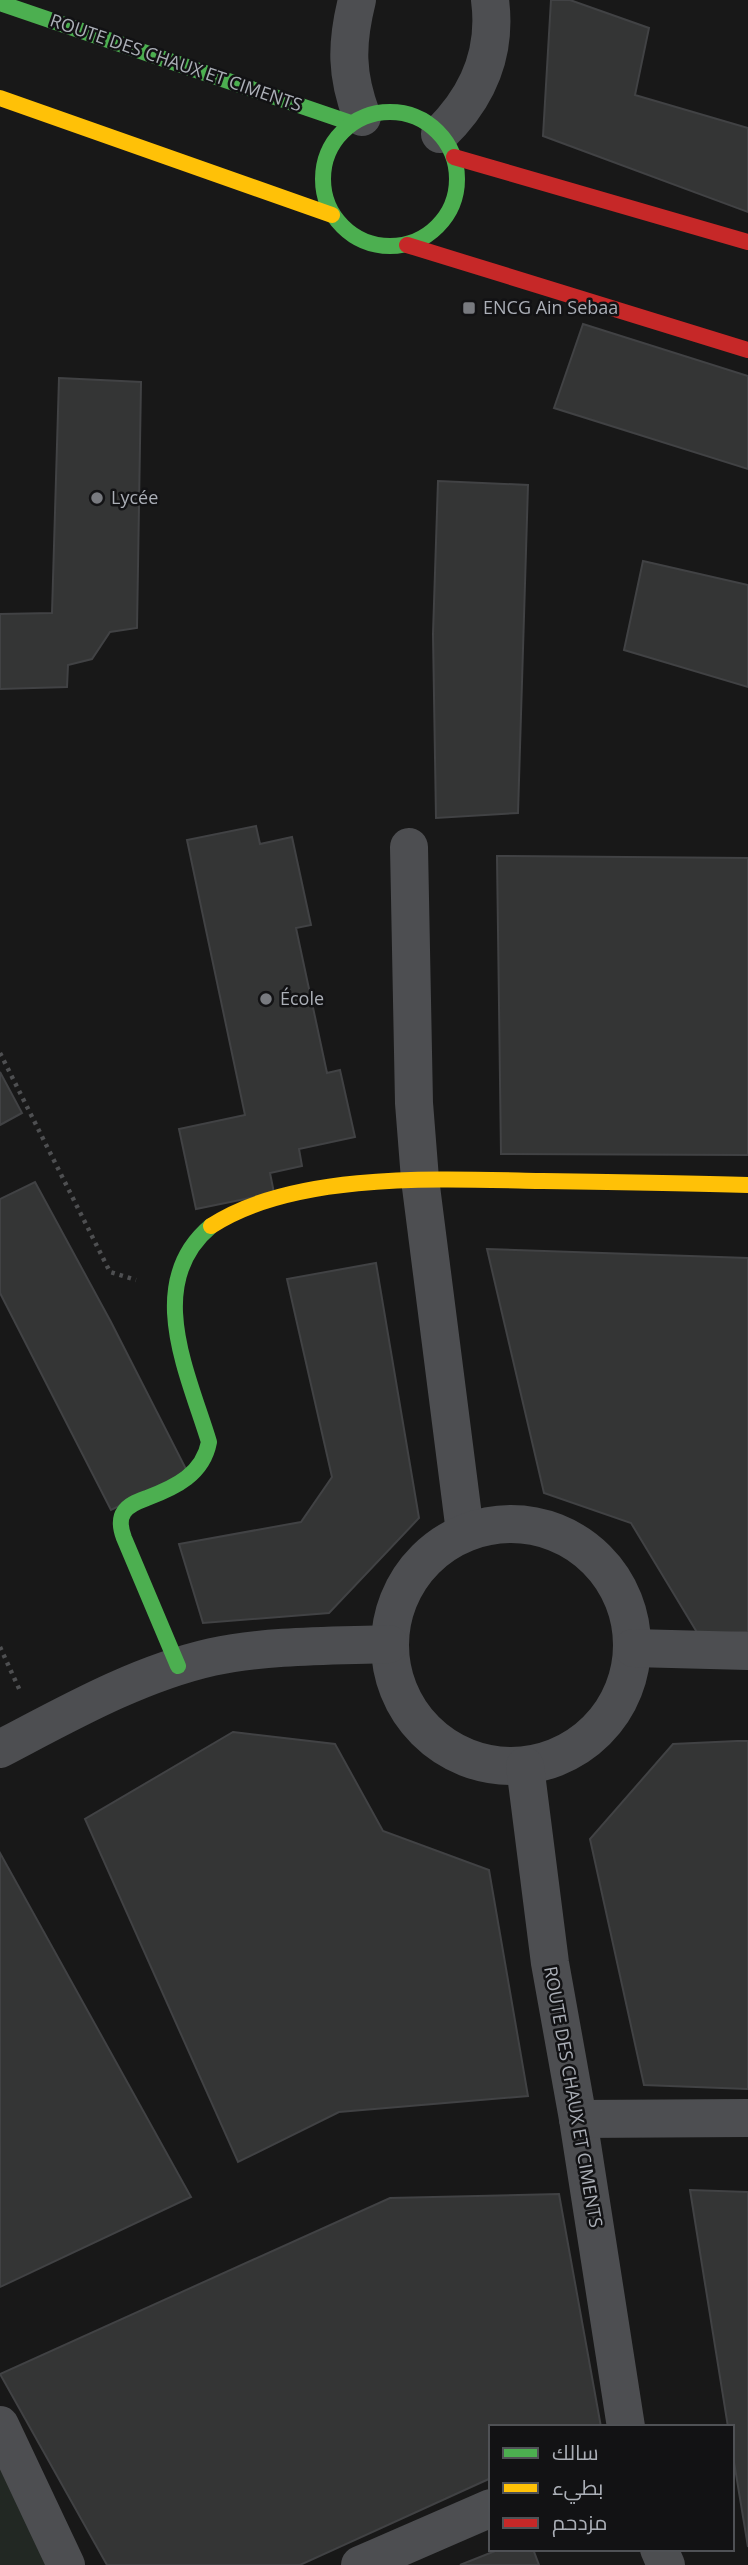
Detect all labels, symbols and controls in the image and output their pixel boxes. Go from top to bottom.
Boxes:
street label: ROUTE DES CHAUX ET CIMENTS [47,8,306,117]
place label: ENCG Ain Sebaa [483,295,618,319]
marker: ENCG Ain Sebaa [461,300,477,316]
place label: Lycée [111,485,158,509]
marker: Lycée [89,490,105,506]
place label: École [280,986,324,1010]
marker: École [258,991,274,1007]
street label: ROUTE DES CHAUX ET CIMENTS [539,1964,609,2230]
legend [489,2425,734,2551]
text: سالك [552,2438,599,2466]
text: بطيء [552,2473,603,2504]
text: مزدحم [552,2508,607,2537]

